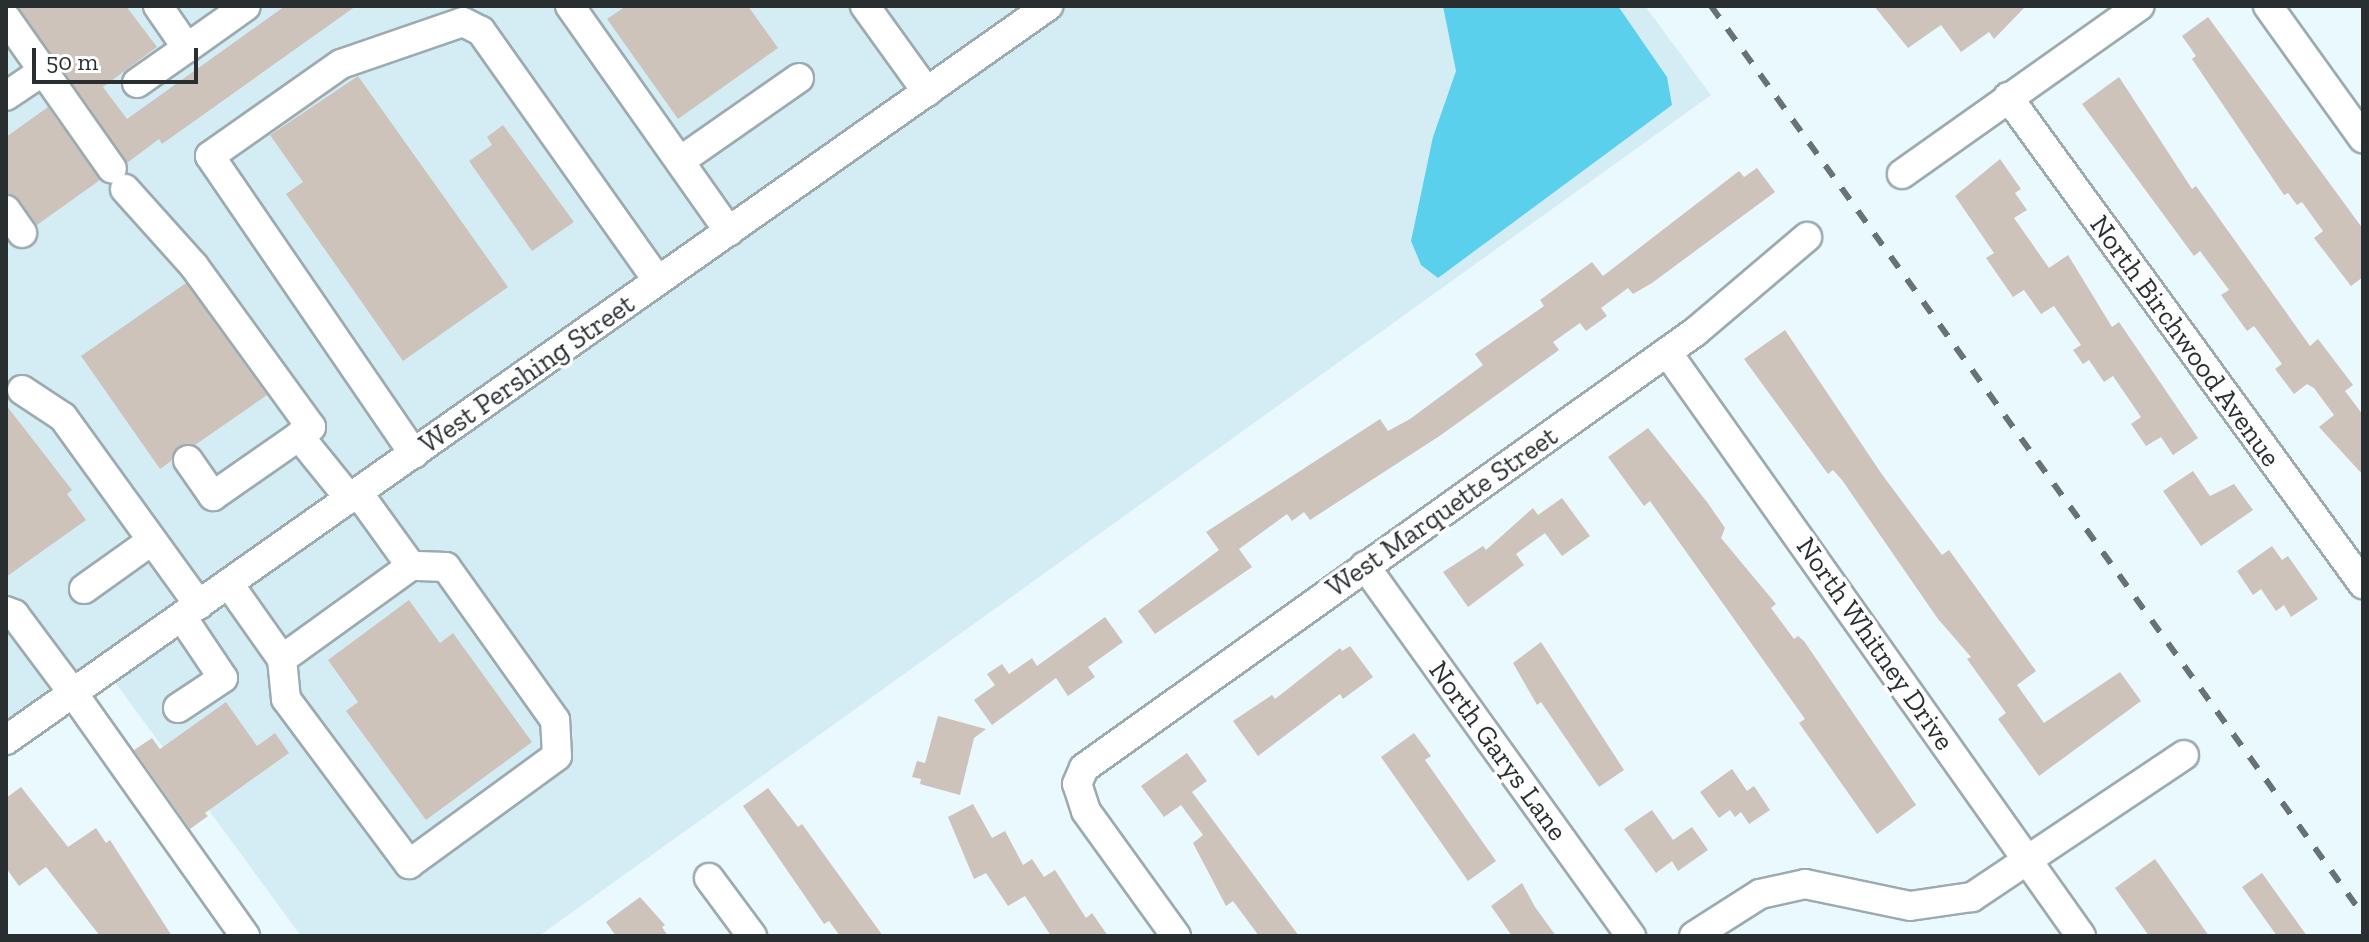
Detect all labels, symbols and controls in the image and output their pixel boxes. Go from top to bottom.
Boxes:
scale bar [36,32,202,82]
text: 50 m [46,47,98,76]
street label: North Birchwood Avenue [2082,208,2288,474]
street label: West Pershing Street [413,287,641,461]
street label: West Marquette Street [1320,419,1564,605]
street label: North Whitney Drive [1788,530,1962,758]
street label: North Garys Lane [1422,655,1574,847]

